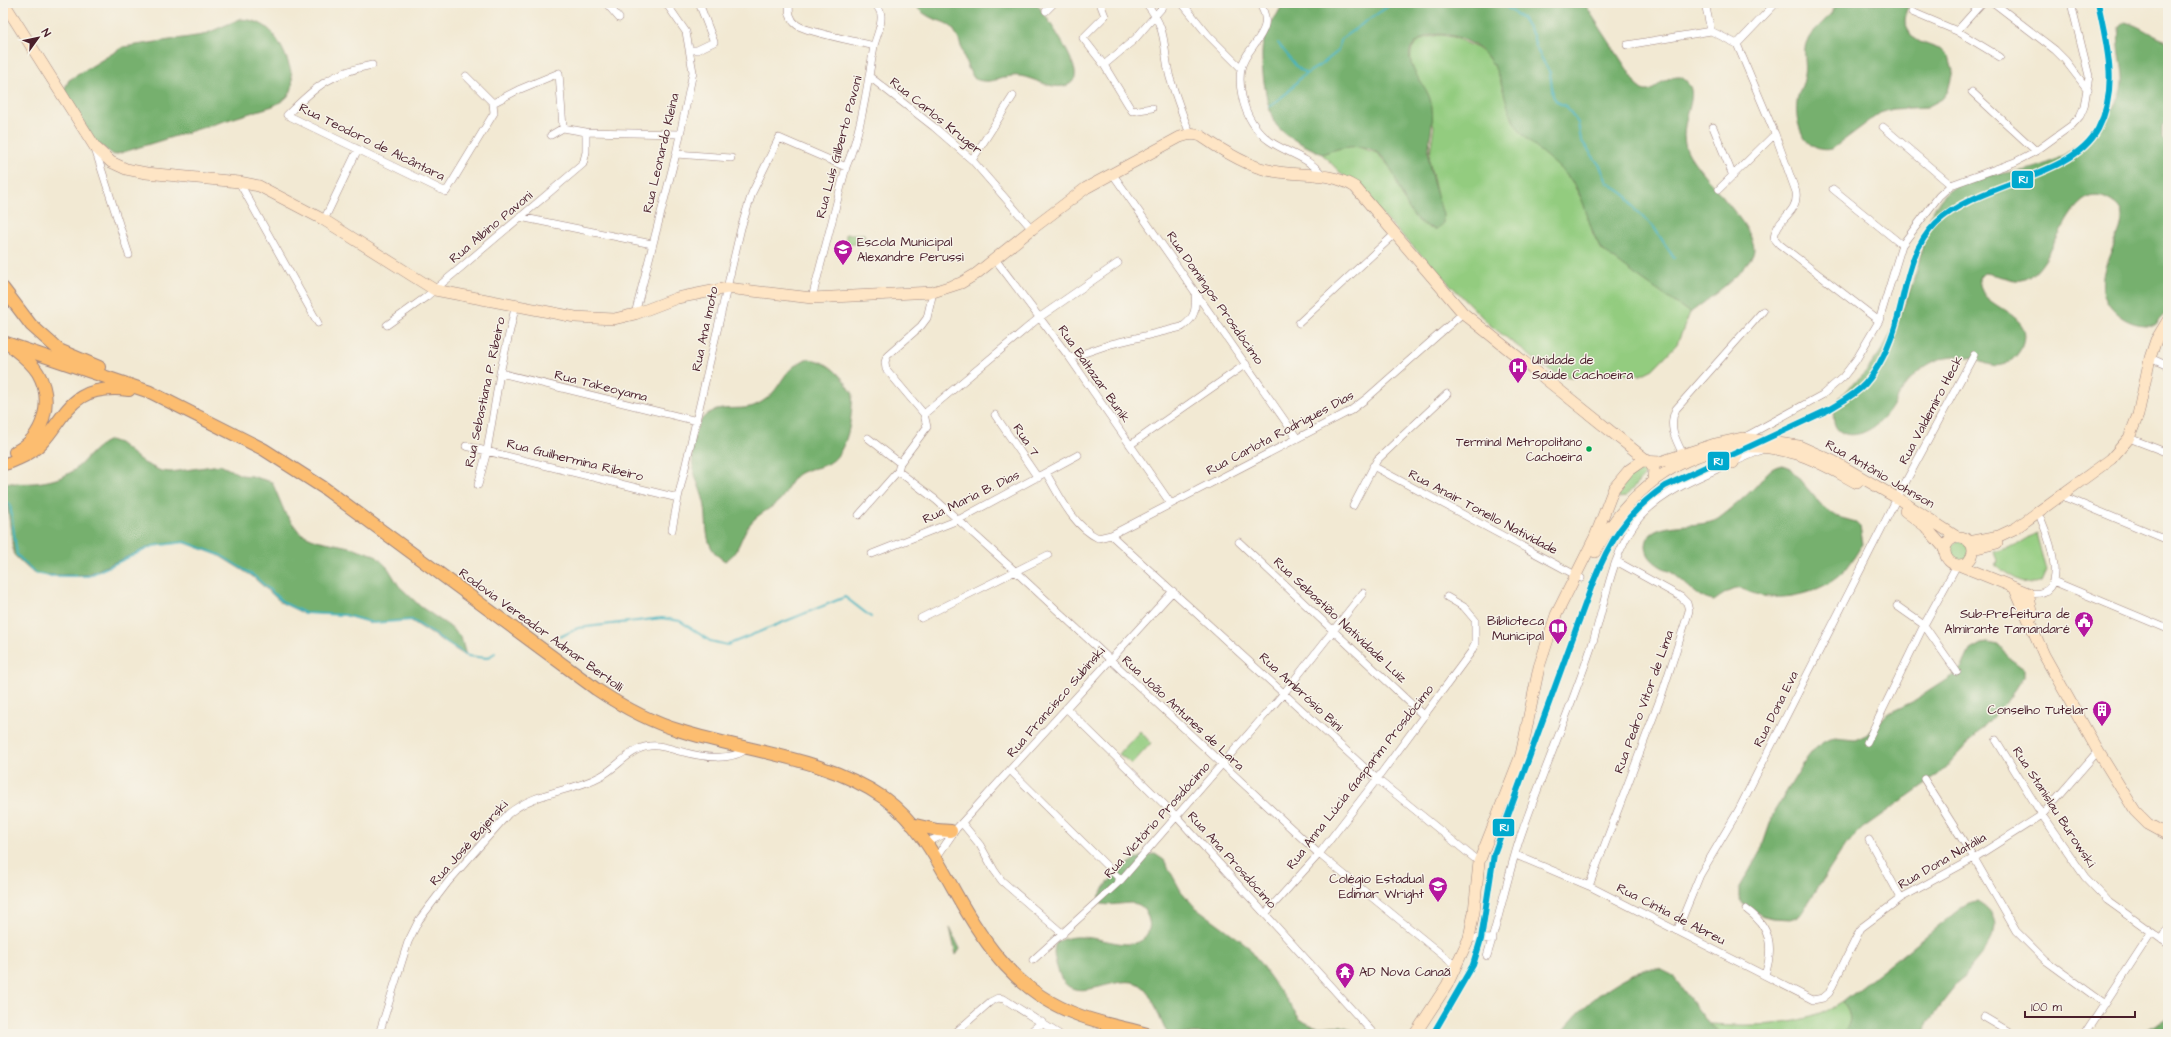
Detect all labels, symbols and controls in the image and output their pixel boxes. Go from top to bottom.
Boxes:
north arrow [18,18,58,58]
text: N [38,26,54,40]
street label: Rua Carlos Kruger [885,73,986,160]
street label: Rua Luís Gilberto Pavoni [811,74,867,220]
street label: Rua Leonardo Kleina [638,91,684,215]
street label: Rua Teodoro de Alcântara [296,99,448,185]
line badge: R1 [2011,170,2034,189]
text: R1 [2018,172,2028,187]
street label: Rua Albino Pavoni [445,187,537,267]
street label: Rua Domingos Prosdócimo [1161,228,1268,369]
place label: Escola Municipal Alexandre Perussi [857,233,964,266]
school or university icon: Escola Municipal Alexandre Perussi [832,238,854,266]
street label: Rua Ana Imoto [687,284,723,373]
street label: Rua Sebastiana P. Ribeiro [460,315,510,469]
street label: Rua Baltazar Bunik [1054,322,1134,426]
place label: Unidade de Saúde Cachoeira [1532,351,1633,384]
street label: Rua Valdemiro Heck [1895,352,1967,468]
hospital icon: Unidade de Saúde Cachoeira [1507,356,1529,384]
street label: Rua Takeoyama [552,366,650,407]
street label: Rua Carlota Rodrigues Dias [1203,386,1358,481]
street label: Rua 7 [1009,420,1043,460]
street label: Rua Guilhermina Ribeiro [505,434,646,486]
place label: Terminal Metropolitano Cachoeira [1456,434,1582,466]
street label: Rua Antônio Johnson [1822,435,1938,513]
marker: Terminal Metropolitano Cachoeira [1584,444,1594,454]
line badge: R1 [1707,451,1730,471]
text: R1 [1713,454,1723,469]
street label: Rua Anair Tonello Natividade [1405,465,1561,559]
street label: Rua Maria B. Dias [919,466,1023,528]
street label: Rua Sebastião Natividade Luiz [1269,553,1411,687]
street label: Rodovia Vereador Admar Bertolli [455,564,627,696]
place label: Sub-Prefeitura de Almirante Tamandaré [1944,605,2070,638]
public building icon: Sub-Prefeitura de Almirante Tamandaré [2073,610,2095,638]
place label: Biblioteca Municipal [1487,612,1544,645]
library icon: Biblioteca Municipal [1547,617,1569,645]
street label: Rua Pedro Vitor de Lima [1610,628,1678,776]
street label: Rua Francisco Subinski [1003,643,1109,761]
street label: Rua Ambrósio Bini [1255,648,1347,736]
street label: Rua João Antunes de Lara [1118,651,1248,775]
street label: Rua Dona Eva [1749,668,1803,750]
street label: Rua Anna Lúcia Gasparim Prosdócimo [1282,680,1438,873]
building icon: Conselho Tutelar [2091,699,2113,727]
place label: Conselho Tutelar [1988,701,2088,719]
street label: Rua Stanislau Burowski [2008,743,2100,871]
street label: Rua Victório Prosdócimo [1100,757,1215,882]
street label: Rua José Bajerski [426,796,512,890]
street label: Rua Ana Prosdócimo [1183,807,1281,913]
line badge: R1 [1492,818,1515,837]
text: R1 [1499,820,1509,835]
street label: Rua Dona Natália [1895,828,1990,894]
place label: Colégio Estadual Edimar Wright [1329,870,1425,904]
school or university icon: Colégio Estadual Edimar Wright [1427,875,1449,903]
street label: Rua Cíntia de Abreu [1614,879,1729,949]
temple icon: AD Nova Canaã [1334,961,1356,989]
place label: AD Nova Canaã [1359,963,1451,981]
scale bar [2025,993,2135,1019]
text: 100 m [2031,999,2062,1016]

